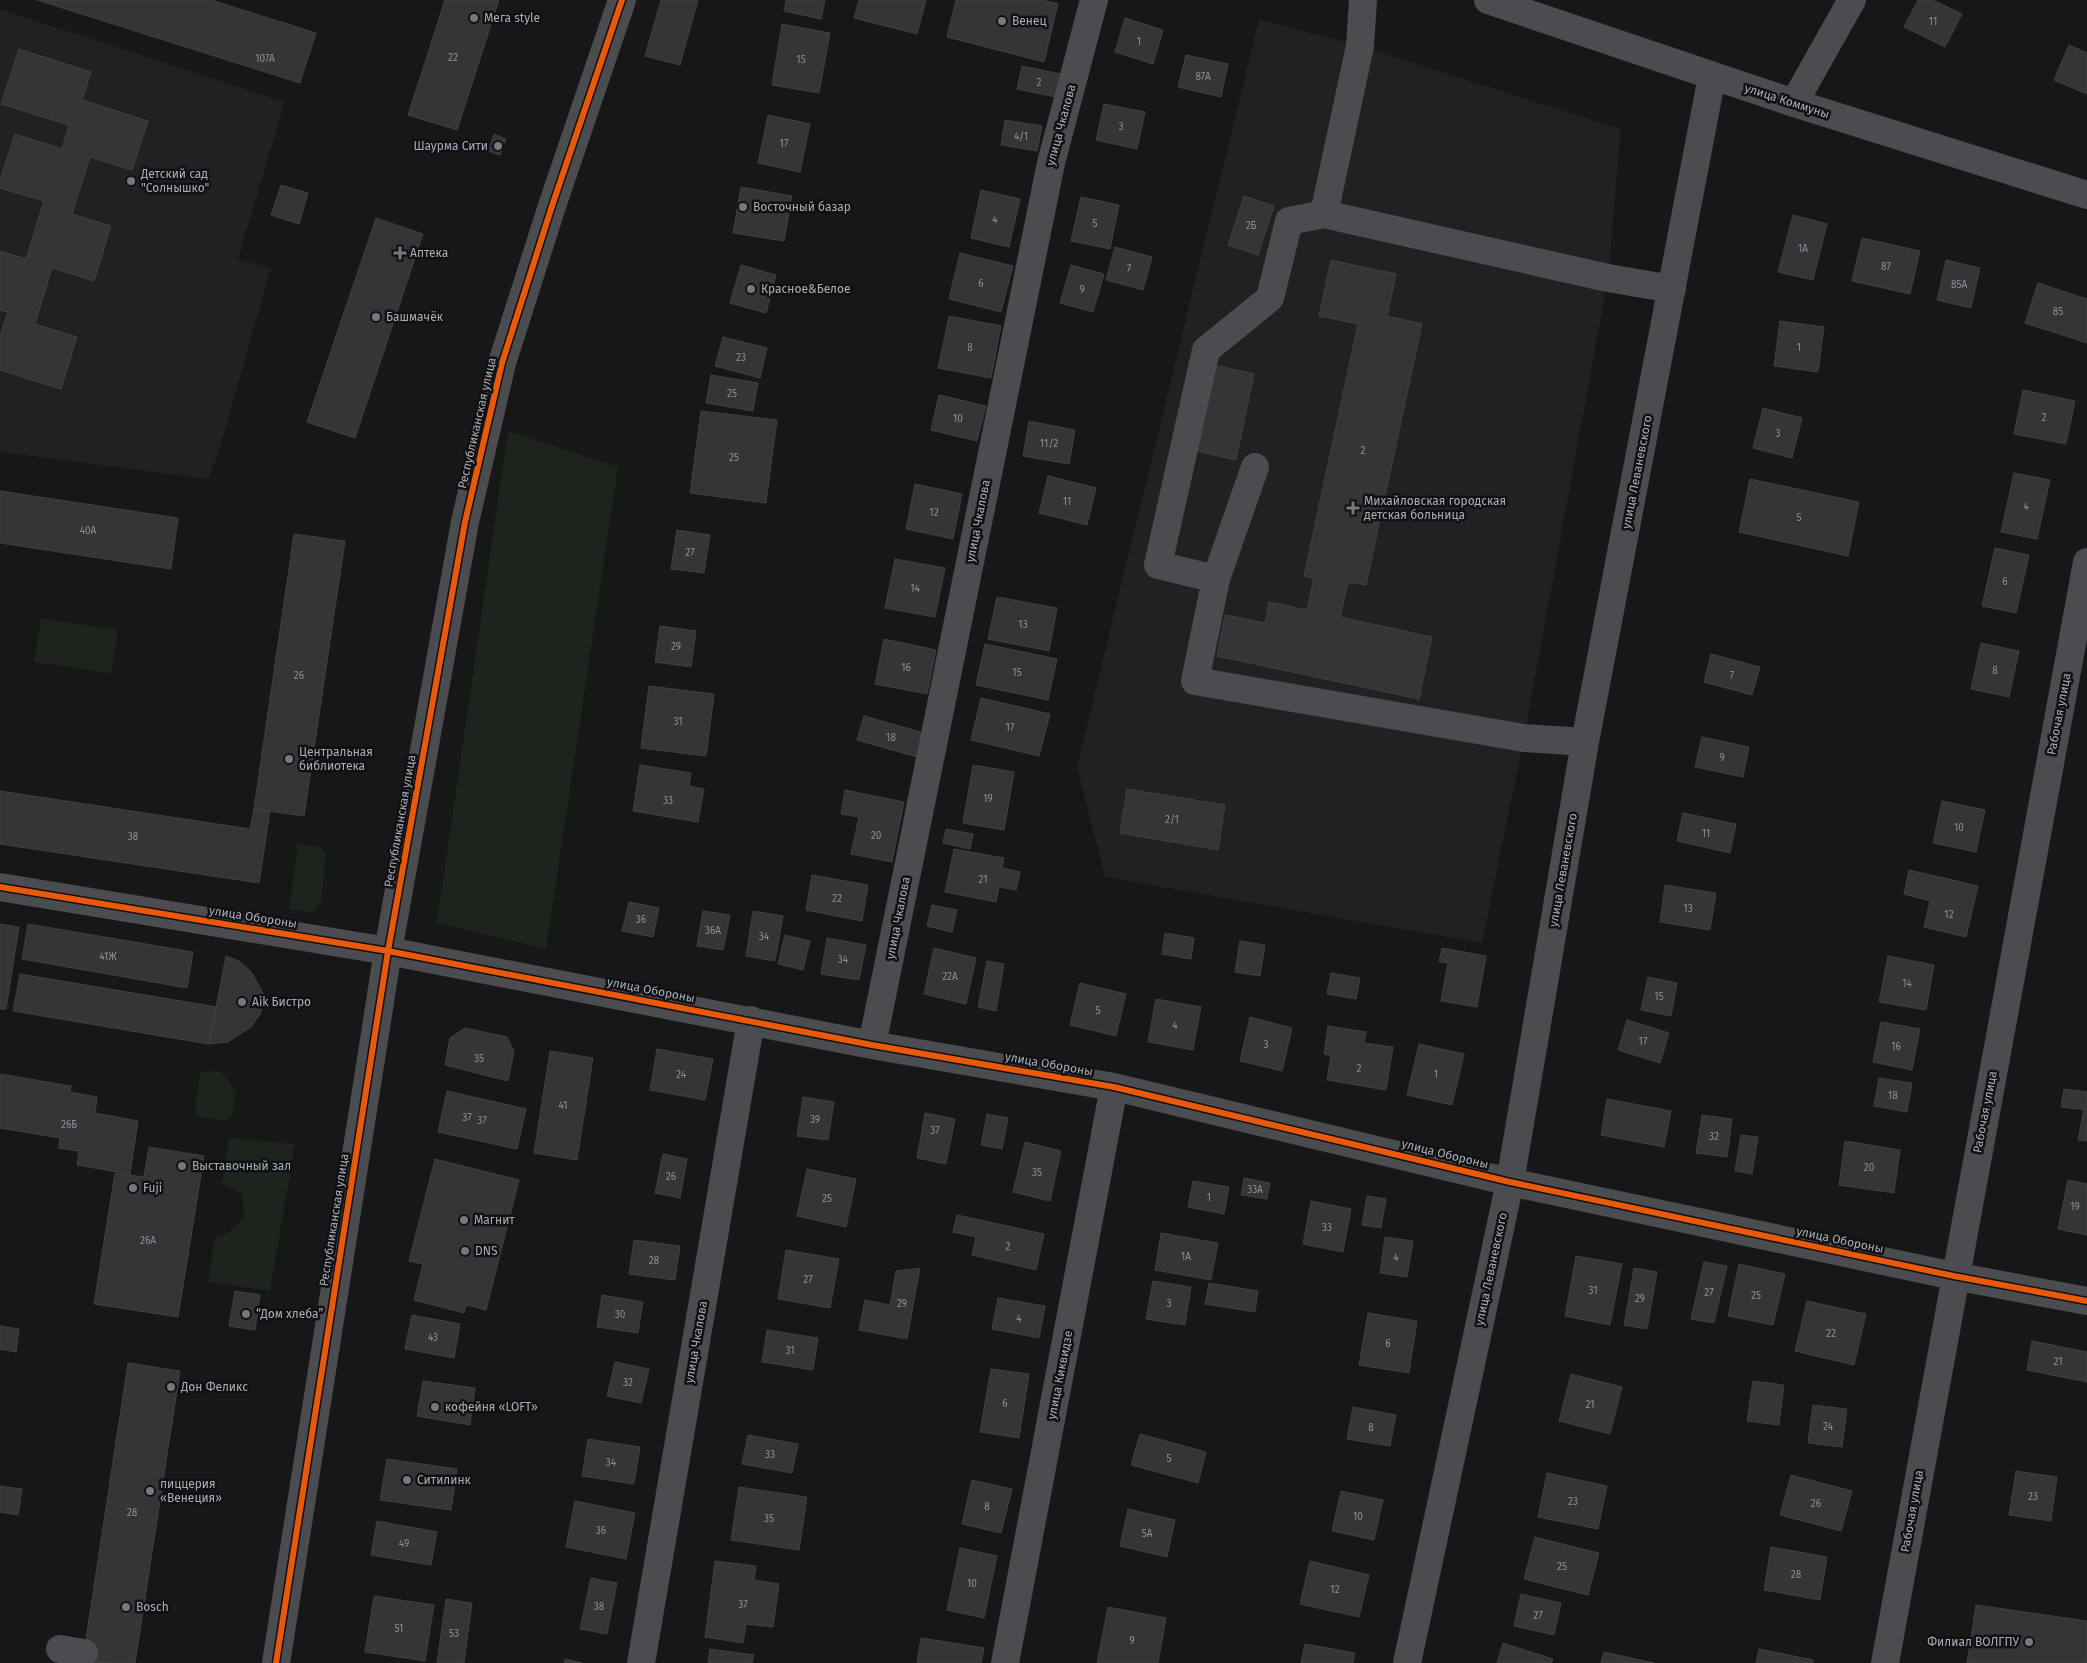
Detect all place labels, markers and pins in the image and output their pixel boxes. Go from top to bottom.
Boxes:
place label: Мега style [484,11,540,25]
marker: Мега style [468,12,480,24]
place label: Венец [1012,14,1047,28]
marker: Венец [996,15,1008,27]
place label: Шаурма Сити [413,139,488,153]
marker: Шаурма Сити [492,140,504,152]
place label: Детский сад "Солнышко" [140,167,210,195]
marker: Детский сад "Солнышко" [125,175,137,187]
place label: Восточный базар [753,200,851,214]
marker: Восточный базар [737,201,749,213]
place label: Аптека [410,246,448,260]
marker: Аптека [394,247,406,259]
place label: Красное&Белое [761,282,851,296]
marker: Красное&Белое [745,283,757,295]
place label: Башмачёк [386,310,444,324]
marker: Башмачёк [370,311,382,323]
place label: Михайловская городская детская больница [1364,494,1506,522]
marker: Михайловская городская детская больница [1346,501,1360,515]
place label: Центральная библиотека [299,745,373,773]
marker: Центральная библиотека [283,753,295,765]
place label: Aik Бистро [252,995,311,1009]
marker: Aik Бистро [236,996,248,1008]
place label: Выставочный зал [192,1159,291,1173]
marker: Выставочный зал [176,1160,188,1172]
place label: Fuji [143,1181,162,1195]
marker: Fuji [127,1182,139,1194]
place label: Магнит [474,1213,515,1227]
marker: Магнит [458,1214,470,1226]
place label: DNS [475,1244,498,1258]
marker: DNS [459,1245,471,1257]
place label: “Дом хлеба” [256,1307,324,1321]
marker: “Дом хлеба” [240,1308,252,1320]
place label: Дон Феликс [180,1380,248,1394]
marker: Дон Феликс [165,1381,177,1393]
place label: кофейня «LOFT» [445,1400,538,1414]
marker: кофейня «LOFT» [429,1401,441,1413]
place label: Ситилинк [417,1473,472,1487]
marker: Ситилинк [401,1474,413,1486]
place label: пиццерия «Венеция» [160,1477,222,1505]
marker: пиццерия «Венеция» [144,1485,156,1497]
place label: Bosch [136,1600,169,1614]
marker: Bosch [120,1601,132,1613]
place label: Филиал ВОЛГПУ [1927,1635,2020,1649]
marker: Филиал ВОЛГПУ [2023,1636,2035,1648]

